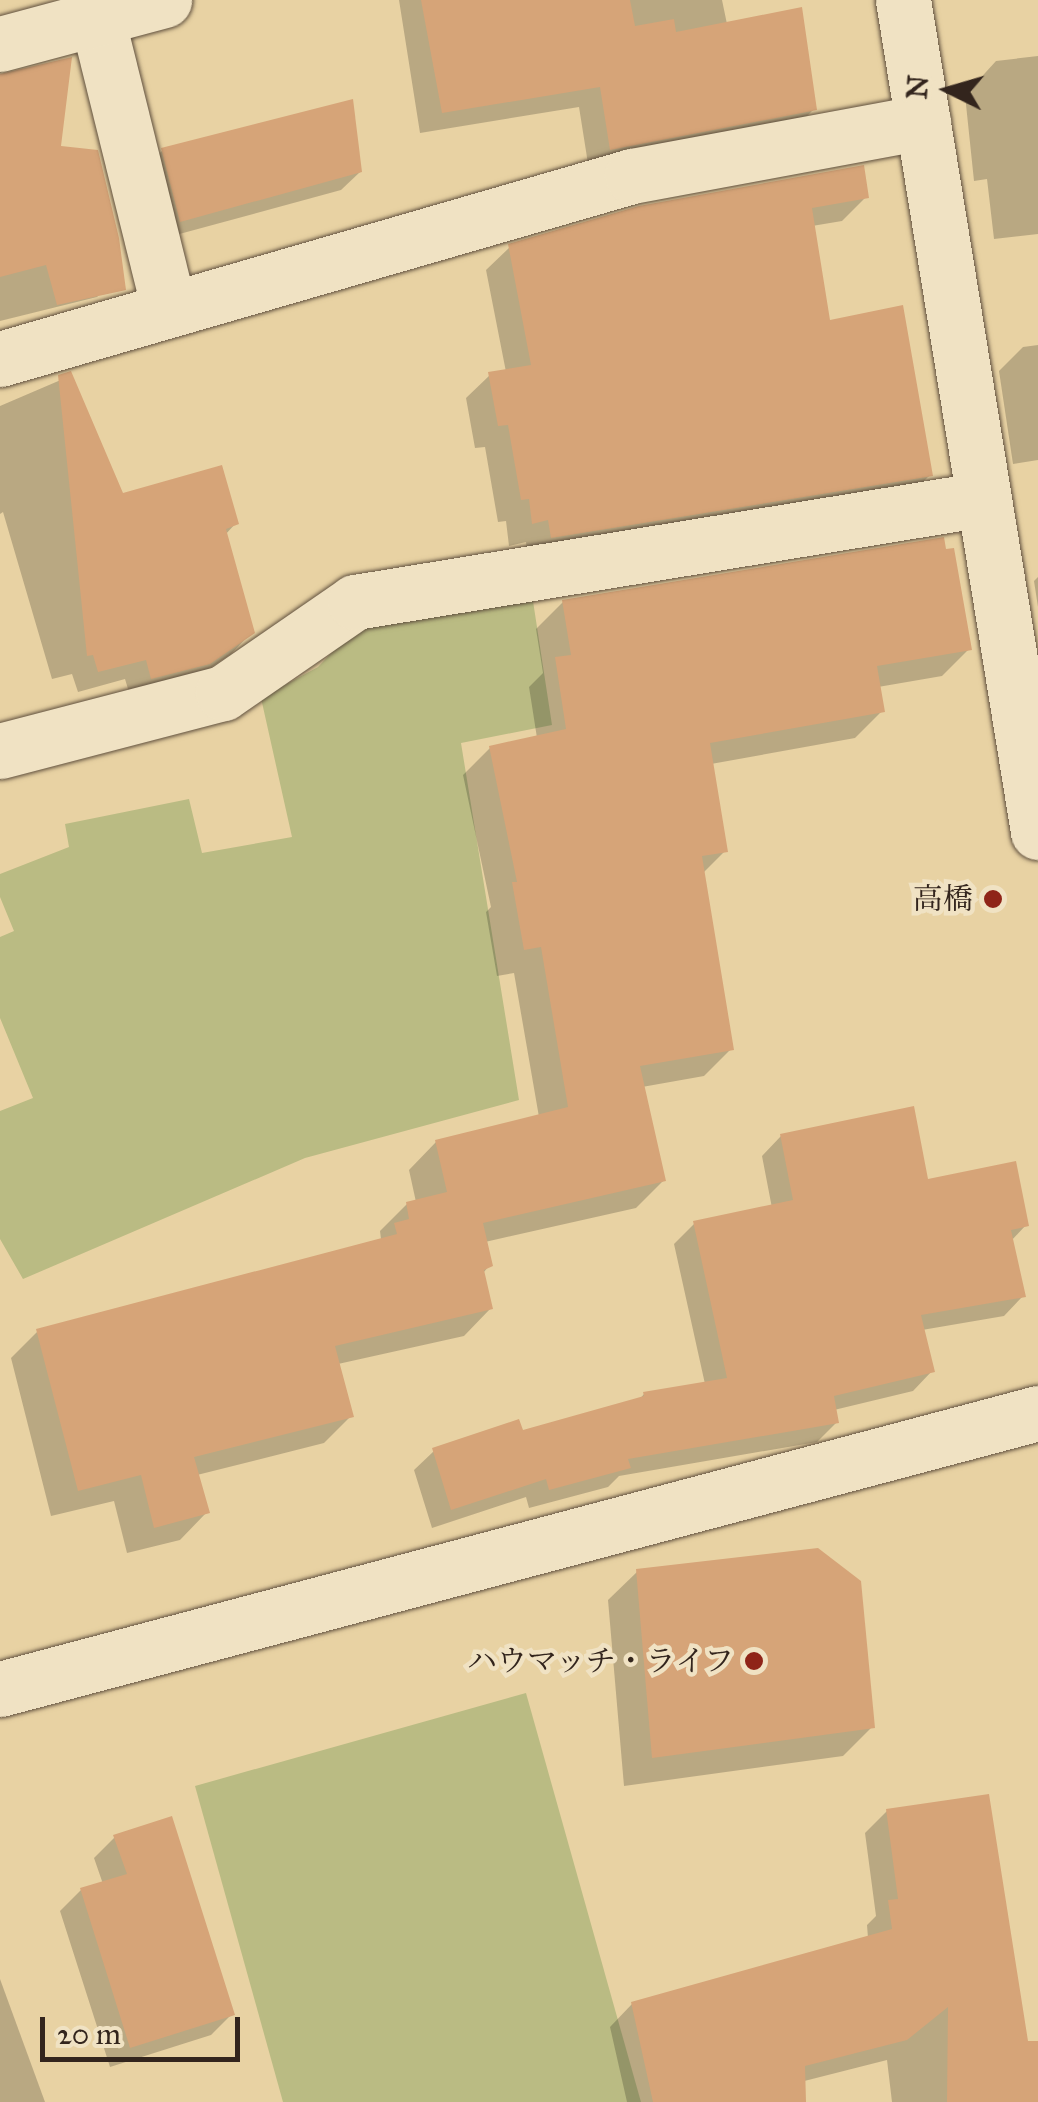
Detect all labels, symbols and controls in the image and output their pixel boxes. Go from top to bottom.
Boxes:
north arrow [898,40,998,140]
text: N [899,74,936,101]
place label: 高橋 [913,881,973,917]
marker: 高橋 [982,888,1004,910]
place label: ハウマッチ・ライフ [464,1643,734,1679]
marker: ハウマッチ・ライフ [743,1650,765,1672]
scale bar [45,1997,245,2059]
text: 20 m [57,2016,121,2052]

